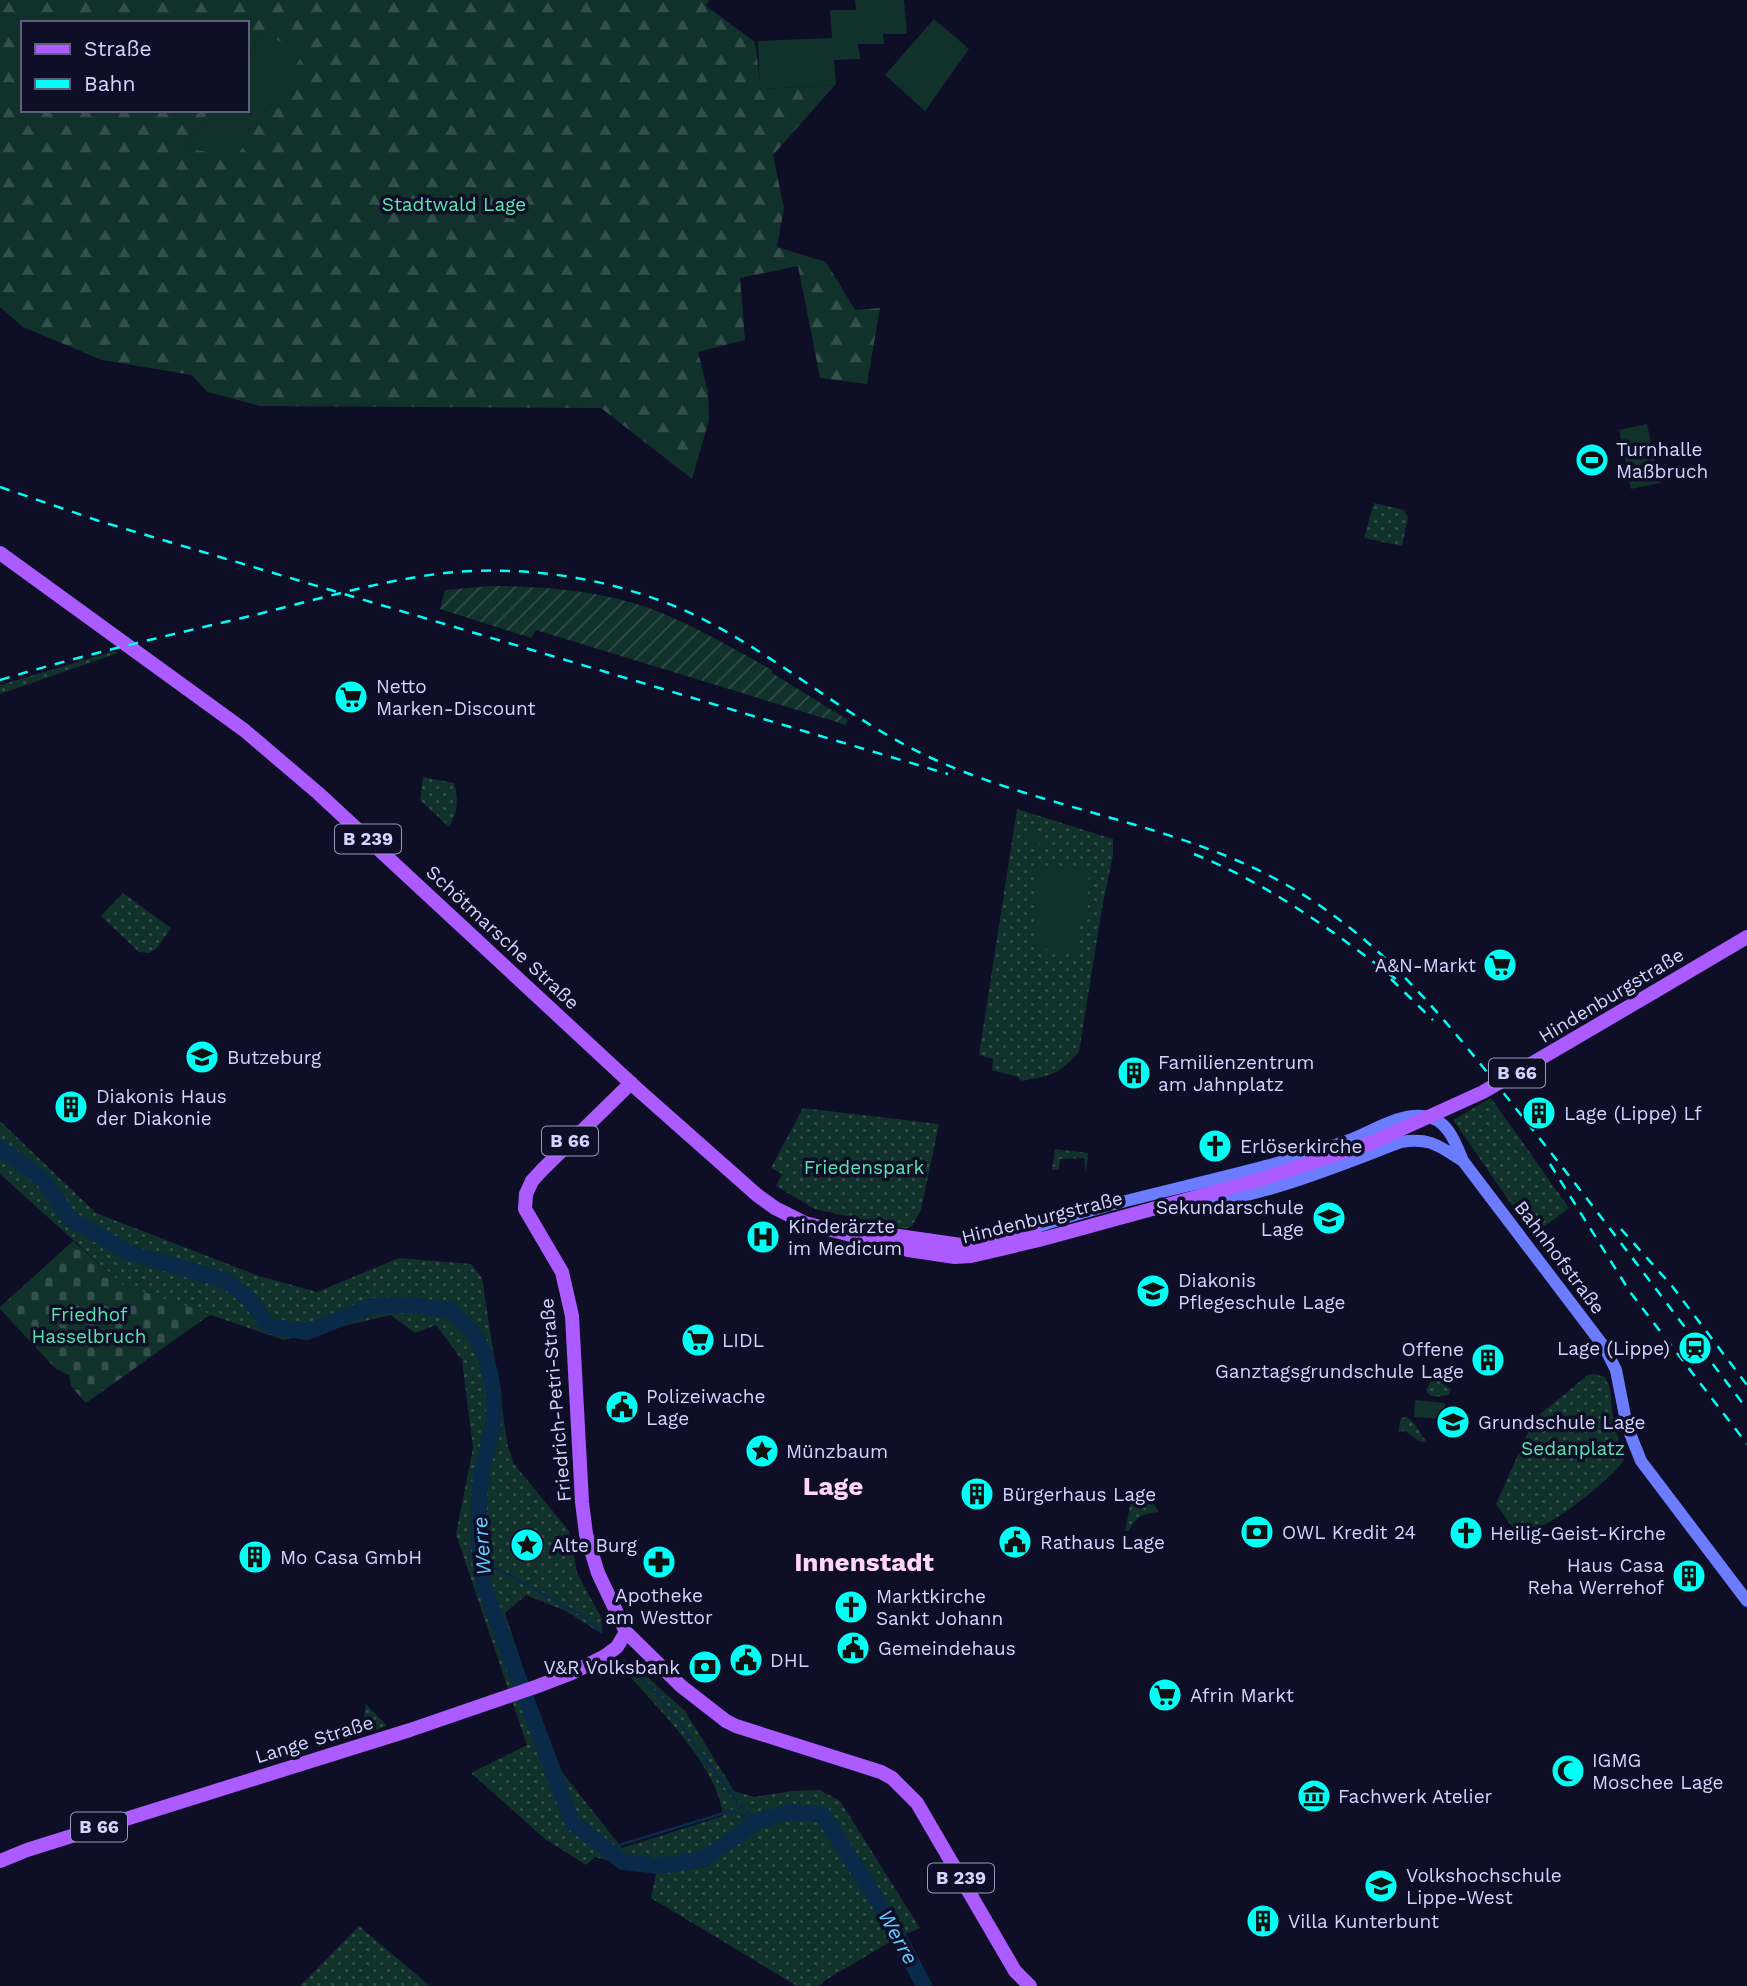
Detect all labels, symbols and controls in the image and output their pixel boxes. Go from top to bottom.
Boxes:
legend [21,21,248,112]
text: Straße [84,36,152,61]
text: Bahn [84,71,136,96]
park label: Stadtwald Lage [382,193,526,216]
place label: Turnhalle Maßbruch [1616,438,1708,483]
sports icon: Turnhalle Maßbruch [1573,441,1611,479]
place label: Netto Marken-Discount [376,675,536,720]
supermarket icon: Netto Marken-Discount [332,678,370,716]
road number: B 239 [335,824,401,854]
street label: Schötmarsche Straße [421,860,584,1014]
street label: Hindenburgstraße [1534,943,1688,1048]
supermarket icon: A&N-Markt [1481,946,1519,984]
place label: A&N-Markt [1375,954,1476,977]
school or university icon: Butzeburg [183,1038,221,1076]
place label: Butzeburg [227,1046,322,1069]
place label: Familienzentrum am Jahnplatz [1158,1051,1314,1096]
building icon: Familienzentrum am Jahnplatz [1115,1054,1153,1092]
road number: B 66 [1489,1058,1545,1088]
place label: Diakonis Haus der Diakonie [96,1085,227,1130]
building icon: Diakonis Haus der Diakonie [52,1088,90,1126]
building icon: Lage (Lippe) Lf [1520,1094,1558,1132]
place label: Lage (Lippe) Lf [1564,1102,1702,1125]
road number: B 66 [542,1126,598,1156]
church icon: Erlöserkirche [1196,1127,1234,1165]
place label: Erlöserkirche [1240,1135,1362,1158]
park label: Friedenspark [804,1156,924,1179]
street label: Hindenburgstraße [959,1186,1125,1249]
place label: Sekundarschule Lage [1156,1196,1304,1241]
street label: Bahnhofstraße [1509,1196,1610,1319]
school or university icon: Sekundarschule Lage [1310,1199,1348,1237]
place label: Kinderärzte im Medicum [788,1215,902,1260]
hospital icon: Kinderärzte im Medicum [744,1218,782,1256]
place label: Diakonis Pflegeschule Lage [1178,1269,1346,1314]
school or university icon: Diakonis Pflegeschule Lage [1134,1272,1172,1310]
street label: Friedrich-Petri-Straße [535,1297,576,1503]
park label: Friedhof Hasselbruch [31,1303,147,1348]
supermarket icon: LIDL [679,1321,717,1359]
place label: LIDL [722,1329,764,1352]
station icon: Lage (Lippe) [1676,1329,1714,1367]
place label: Lage (Lippe) [1557,1337,1670,1360]
place label: Offene Ganztagsgrundschule Lage [1215,1338,1464,1383]
building icon: Offene Ganztagsgrundschule Lage [1469,1341,1507,1379]
place label: Polizeiwache Lage [646,1385,766,1430]
public building icon: Polizeiwache Lage [603,1388,641,1426]
school or university icon: Grundschule Lage [1434,1403,1472,1441]
place label: Grundschule Lage [1478,1411,1646,1434]
place icon: Münzbaum [743,1432,781,1470]
park label: Sedanplatz [1521,1437,1625,1460]
place label: Münzbaum [786,1440,888,1463]
district label: Lage [803,1471,863,1501]
building icon: Bürgerhaus Lage [958,1475,996,1513]
place label: Bürgerhaus Lage [1002,1483,1156,1506]
bank icon: OWL Kredit 24 [1238,1513,1276,1551]
church icon: Heilig-Geist-Kirche [1447,1514,1485,1552]
water label: Werre [467,1516,496,1576]
place label: OWL Kredit 24 [1282,1521,1416,1544]
place label: Heilig-Geist-Kirche [1490,1522,1666,1545]
public building icon: Rathaus Lage [996,1523,1034,1561]
place icon: Alte Burg [508,1526,546,1564]
place label: Rathaus Lage [1040,1531,1165,1554]
place label: Alte Burg [552,1534,638,1557]
building icon: Mo Casa GmbH [236,1538,274,1576]
pharmacy icon: Apotheke am Westtor [640,1543,678,1581]
place label: Mo Casa GmbH [280,1546,422,1569]
district label: Innenstadt [794,1547,934,1577]
place label: Haus Casa Reha Werrehof [1527,1554,1665,1599]
building icon: Haus Casa Reha Werrehof [1670,1557,1708,1595]
place label: Apotheke am Westtor [605,1584,713,1629]
place label: Marktkirche Sankt Johann [876,1585,1003,1630]
church icon: Marktkirche Sankt Johann [832,1588,870,1626]
public building icon: Gemeindehaus [834,1629,872,1667]
place label: Gemeindehaus [878,1637,1016,1660]
public building icon: DHL [727,1641,765,1679]
bank icon: V&R Volksbank [686,1648,724,1686]
place label: DHL [770,1649,809,1672]
place label: V&R Volksbank [544,1656,680,1679]
supermarket icon: Afrin Markt [1146,1676,1184,1714]
place label: Afrin Markt [1190,1684,1294,1707]
street label: Lange Straße [252,1711,376,1768]
place label: IGMG Moschee Lage [1592,1749,1723,1794]
mosque icon: IGMG Moschee Lage [1549,1752,1587,1790]
museum icon: Fachwerk Atelier [1295,1777,1333,1815]
place label: Fachwerk Atelier [1338,1785,1493,1808]
road number: B 66 [71,1812,127,1842]
road number: B 239 [928,1864,994,1892]
place label: Volkshochschule Lippe-West [1406,1864,1562,1909]
school or university icon: Volkshochschule Lippe-West [1362,1867,1400,1905]
building icon: Villa Kunterbunt [1244,1902,1282,1940]
water label: Werre [873,1905,924,1969]
place label: Villa Kunterbunt [1288,1910,1439,1933]

